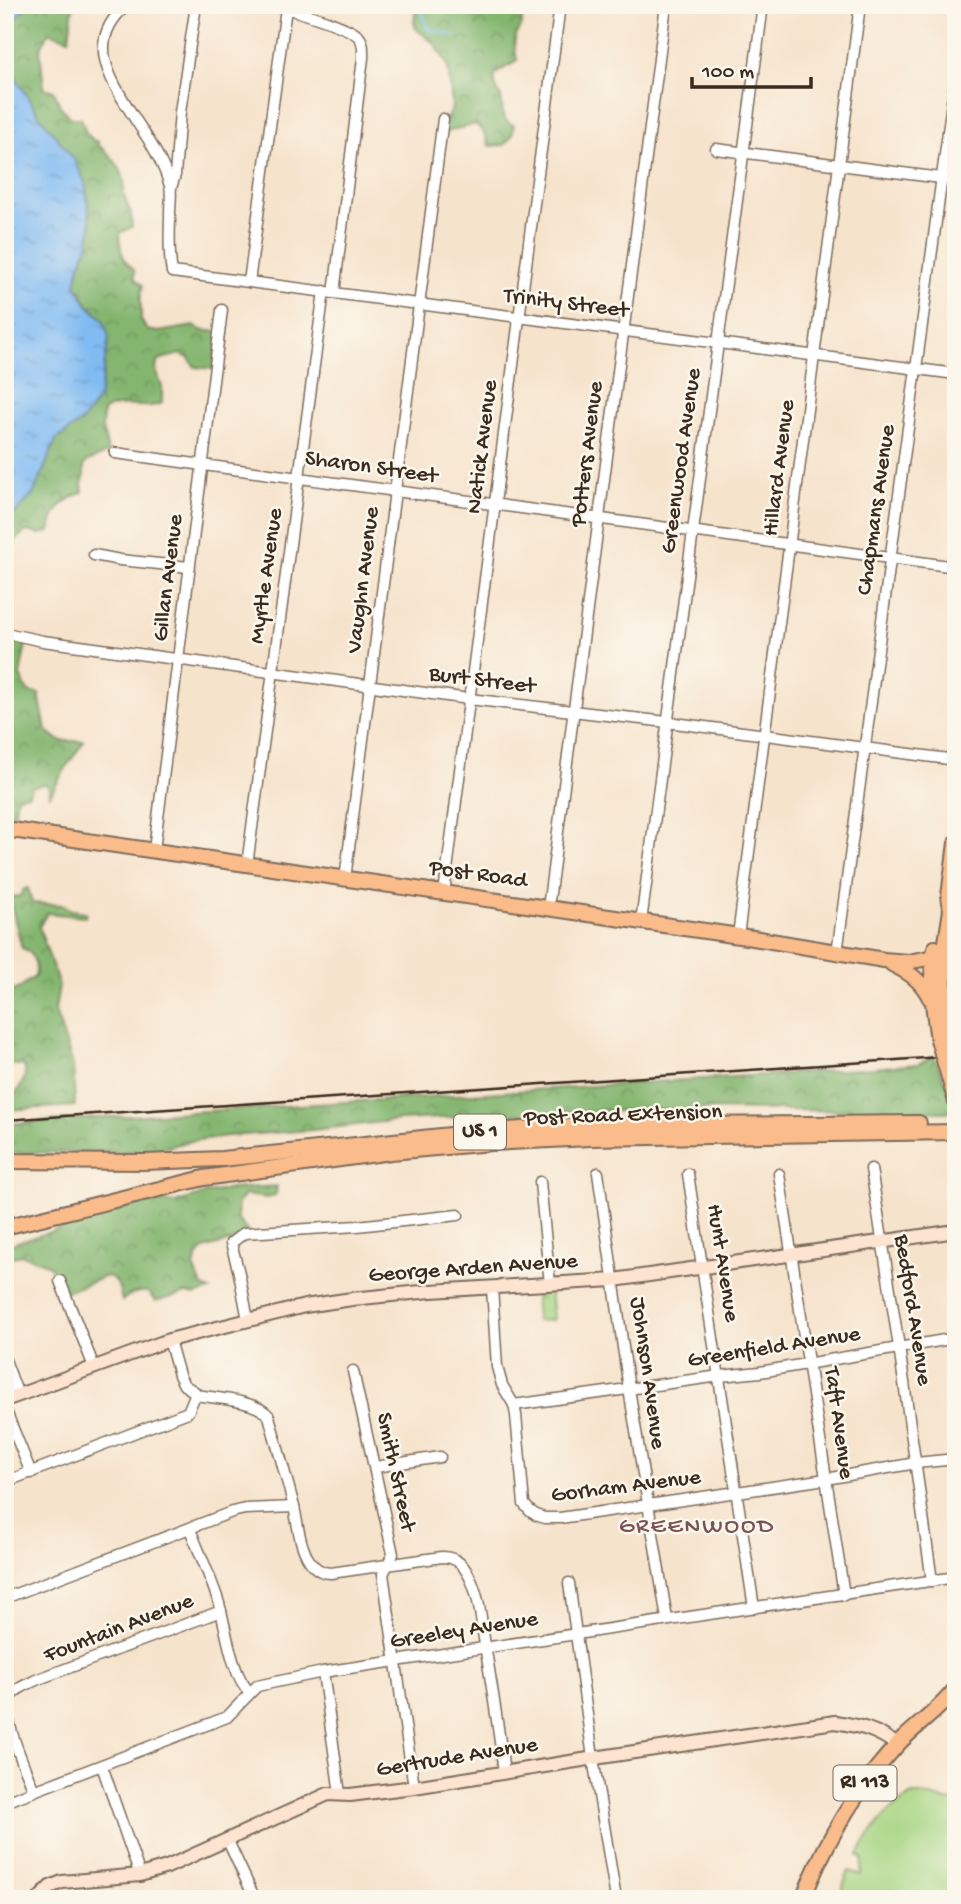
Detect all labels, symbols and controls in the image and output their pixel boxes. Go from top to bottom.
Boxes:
scale bar [692,46,810,90]
text: 100 m [701,61,754,86]
street label: Trinity Street [500,283,631,325]
street label: Greenwood Avenue [656,365,709,556]
street label: Natick Avenue [461,377,505,516]
street label: Potters Avenue [566,379,610,529]
street label: Hillard Avenue [758,397,802,538]
street label: Chapmans Avenue [852,422,902,597]
street label: Sharon Street [303,445,441,491]
street label: Vaughn Avenue [342,504,387,656]
street label: Myrtle Avenue [244,505,290,645]
street label: Gillan Avenue [148,512,190,643]
street label: Burt Street [426,661,538,701]
street label: Post Road [427,855,530,895]
street label: Post Road Extension [522,1099,723,1133]
road number: US 1 [454,1114,506,1150]
street label: Hunt Avenue [699,1202,745,1325]
street label: Bedford Avenue [887,1232,937,1388]
street label: George Arden Avenue [368,1248,580,1290]
street label: Johnson Avenue [623,1295,671,1452]
street label: Greenfield Avenue [686,1321,863,1375]
street label: Taft Avenue [817,1363,859,1482]
street label: Smith Street [369,1410,421,1535]
street label: Gorham Avenue [550,1464,704,1510]
district label: GREENWOOD [619,1513,775,1542]
street label: Fountain Avenue [39,1588,199,1670]
street label: Greeley Avenue [388,1606,541,1656]
street label: Gertrude Avenue [374,1732,541,1784]
road number: RI 113 [834,1766,896,1800]

